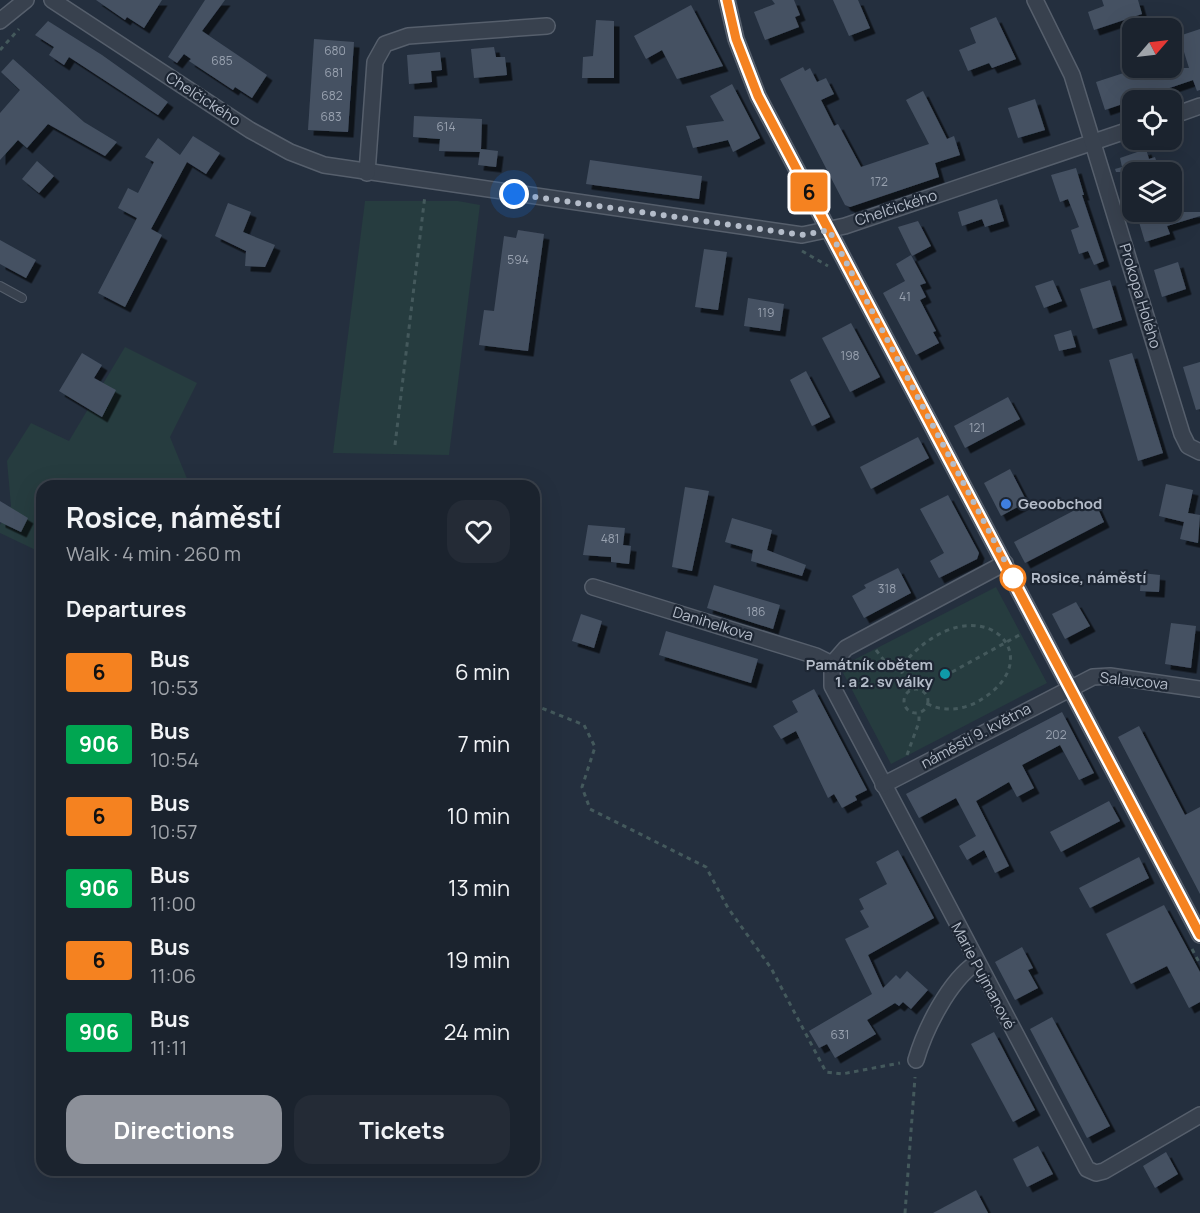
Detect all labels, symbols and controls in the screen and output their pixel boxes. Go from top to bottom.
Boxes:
north arrow [1122,18,1182,78]
map controls [1122,18,1182,222]
house number: 680 [324,42,346,59]
house number: 685 [211,52,233,69]
house number: 681 [324,64,344,81]
street label: Chelčického [162,66,245,131]
house number: 682 [321,87,343,104]
button: locate [1122,90,1182,150]
house number: 683 [320,108,342,125]
house number: 614 [436,118,456,135]
button: layers [1122,162,1182,222]
line badge: 6 [790,172,828,212]
house number: 172 [870,173,888,190]
text: 6 [802,178,816,206]
your location [499,179,529,209]
street label: Chelčického [852,184,940,231]
street label: Prokopa Holého [1115,241,1166,351]
house number: 594 [507,251,529,268]
house number: 41 [899,288,911,305]
house number: 119 [758,304,774,321]
house number: 198 [840,347,860,364]
house number: 121 [969,419,985,436]
place label: Geoobchod [1018,493,1102,514]
marker: Geoobchod [999,497,1013,511]
text: Rosice, náměstí [66,498,281,536]
button: heart [447,500,510,563]
house number: 481 [601,530,619,547]
text: Walk · 4 min · 260 m [66,540,241,567]
marker: Rosice, náměstí [1000,565,1026,591]
place label: Rosice, náměstí [1031,567,1146,588]
house number: 318 [878,580,896,597]
text: Departures [66,594,186,624]
street label: Danihelkova [670,601,756,646]
house number: 186 [746,603,766,620]
text: Bus [150,644,190,674]
place label: Památník obětem 1. a 2. sv války [806,654,934,692]
text: 6 min [455,657,510,687]
text: 6 [92,658,106,686]
street label: Salavcova [1099,666,1169,695]
marker: Památník obětem 1. a 2. sv války [938,667,952,681]
text: 10:53 [150,674,199,701]
street label: náměstí 9. května [917,698,1035,773]
text: Bus [150,716,190,746]
house number: 202 [1045,726,1067,743]
text: 7 min [458,729,510,759]
text: 906 [79,730,119,758]
text: 10:54 [150,746,199,773]
text: Bus [150,788,190,818]
text: 10 min [447,801,510,831]
text: 6 [92,802,106,830]
text: 10:57 [150,818,198,845]
text: Bus [150,860,190,890]
text: 13 min [448,873,510,903]
text: 906 [79,874,119,902]
text: 11:00 [150,890,196,917]
street label: Marie Pujmanové [946,919,1021,1033]
text: Bus [150,932,190,962]
text: 19 min [447,945,510,975]
text: 6 [92,946,106,974]
text: 11:06 [150,962,196,989]
text: Bus [150,1004,190,1034]
text: 24 min [444,1017,510,1047]
text: 906 [79,1018,119,1046]
house number: 631 [831,1026,849,1043]
text: 11:11 [150,1034,187,1061]
button: Directions [66,1095,282,1164]
button: Tickets [294,1095,510,1164]

